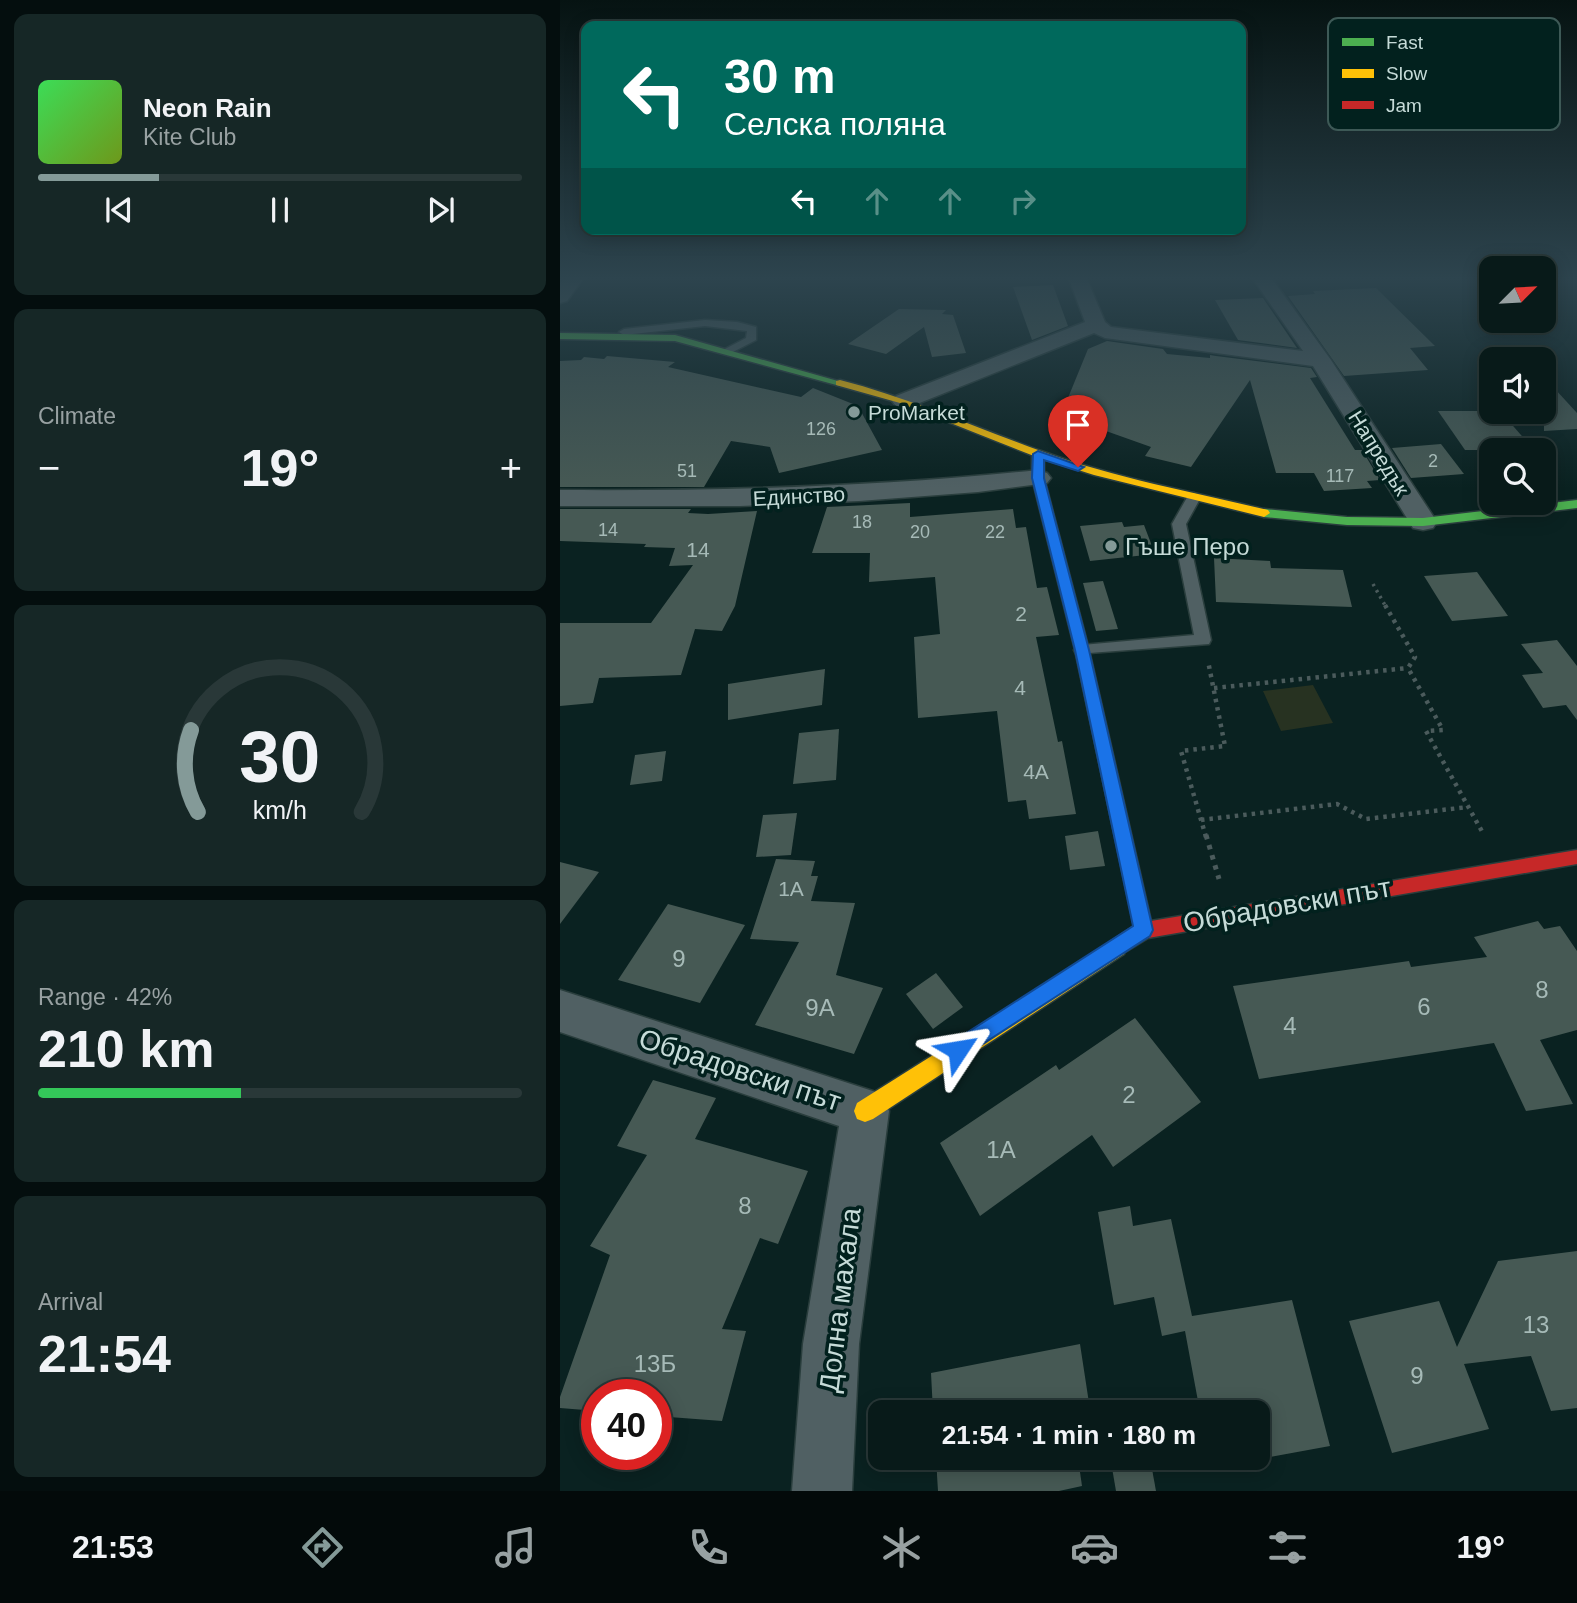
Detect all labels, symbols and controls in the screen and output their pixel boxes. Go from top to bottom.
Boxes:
legend [1328,18,1560,130]
text: Fast [1386,32,1424,53]
icon: left [609,49,700,140]
text: 30 m [724,49,836,103]
text: Slow [1386,63,1427,84]
text: Neon Rain [143,93,272,123]
text: Jam [1386,95,1422,116]
text: Селска поляна [724,106,946,142]
text: Kite Club [143,124,236,150]
icon: left [785,182,823,220]
icon: ahead [858,182,896,220]
icon: ahead [931,182,969,220]
icon: right [1004,182,1042,220]
icon: previous [100,191,138,229]
icon: pause [261,191,299,229]
icon: next [422,191,460,229]
north arrow [1479,256,1556,332]
map controls [1479,256,1556,515]
button: sound [1479,347,1556,424]
pin [1048,395,1108,467]
place label: ProMarket [868,401,965,424]
text: Climate [38,403,116,429]
marker: ProMarket [846,404,862,420]
icon: arrive [1059,406,1097,444]
street label: Напредък [1344,407,1414,500]
house number: 126 [806,419,836,439]
button: search [1479,438,1556,515]
text: 19° [241,439,319,497]
text: − [38,447,60,489]
text: + [500,447,522,489]
house number: 2 [1428,451,1438,471]
house number: 51 [677,461,697,481]
house number: 117 [1326,466,1354,486]
street label: Единство [752,482,846,510]
house number: 18 [852,512,872,532]
house number: 14 [598,520,618,540]
house number: 20 [910,522,930,542]
house number: 22 [985,522,1005,542]
place label: Гъше Перо [1125,533,1250,560]
house number: 14 [686,538,710,561]
marker: Гъше Перо [1103,538,1119,554]
house number: 2 [1015,602,1027,625]
house number: 4 [1014,676,1026,699]
text: 30 [240,716,320,797]
house number: 4А [1023,760,1049,783]
text: km/h [253,795,307,823]
street label: Обрадовски път [1181,871,1394,939]
house number: 1А [778,877,804,900]
house number: 9 [672,945,686,972]
house number: 8 [1535,976,1549,1003]
text: Range · 42% [38,984,172,1010]
house number: 6 [1417,993,1431,1020]
house number: 9А [805,994,835,1021]
house number: 4 [1283,1012,1297,1039]
position arrow [921,1013,995,1087]
text: 210 km [38,1020,214,1078]
street label: Обрадовски път [635,1023,845,1117]
house number: 2 [1122,1081,1136,1108]
house number: 1А [986,1136,1016,1163]
house number: 8 [738,1192,752,1219]
street label: Долна махала [813,1206,867,1394]
text: Arrival [38,1289,103,1315]
house number: 13 [1523,1311,1549,1338]
text: 21:54 [38,1325,171,1383]
house number: 13Б [634,1350,676,1377]
house number: 9 [1410,1362,1424,1389]
speed limit sign: 40 [581,1379,672,1470]
text: 21:54 · 1 min · 180 m [942,1420,1196,1450]
icon: directions [298,1523,347,1572]
icon: music [491,1523,540,1572]
icon: phone [684,1523,733,1572]
icon: climate [877,1523,926,1572]
icon: car [1070,1523,1119,1572]
icon: filters [1263,1523,1312,1572]
text: 21:53 [72,1529,154,1565]
text: 19° [1457,1529,1505,1565]

